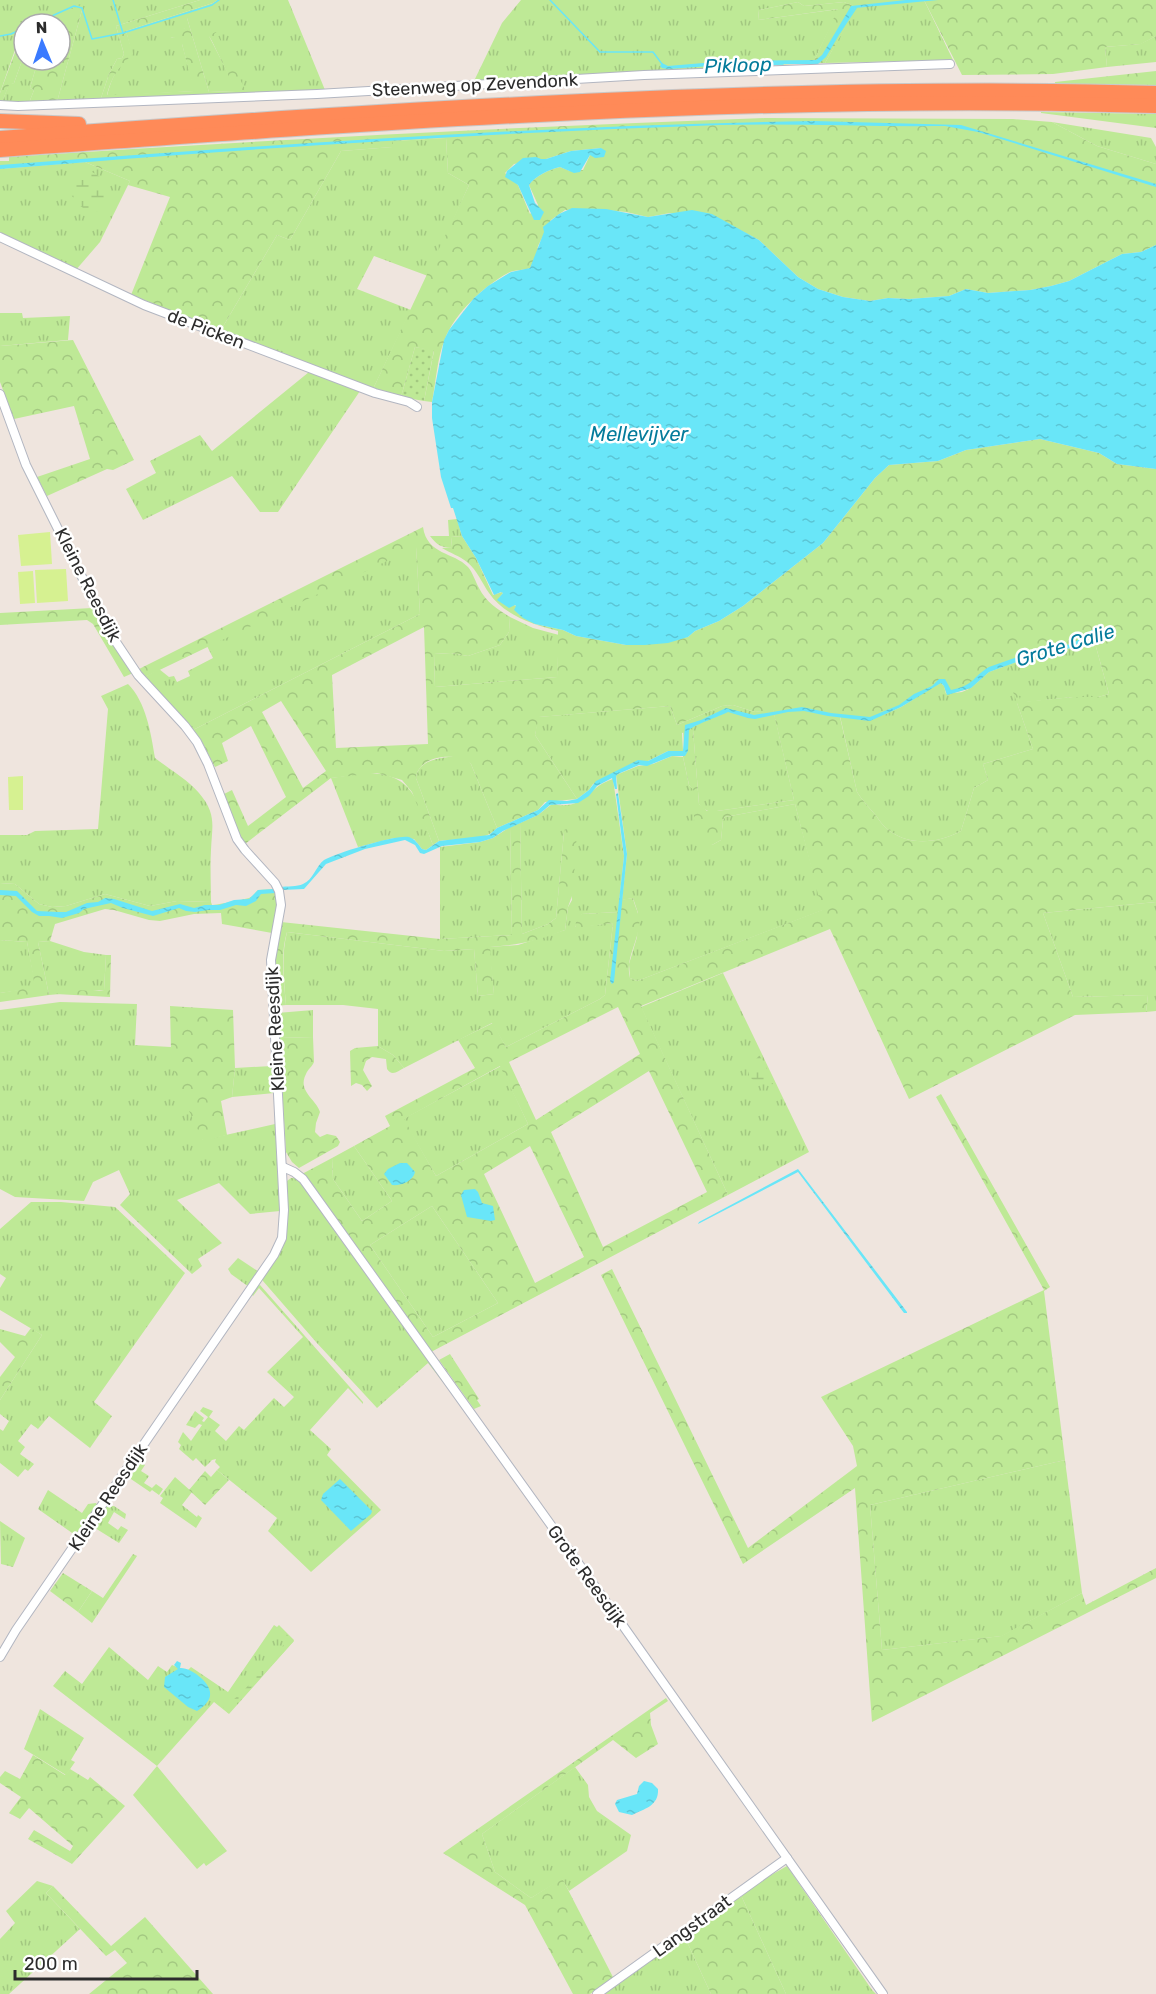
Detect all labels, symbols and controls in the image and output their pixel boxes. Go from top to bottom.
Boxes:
north arrow [12,12,72,72]
text: N [35,18,48,37]
water label: Pikloop [704,52,772,78]
street label: Steenweg op Zevendonk [371,69,579,101]
street label: de Picken [164,304,248,354]
water label: Mellevijver [590,422,689,446]
street label: Kleine Reesdijk [50,524,126,646]
water label: Grote Calie [1013,619,1117,671]
street label: Kleine Reesdijk [261,965,289,1092]
street label: Kleine Reesdijk [64,1438,152,1555]
street label: Grote Reesdijk [543,1521,632,1632]
street label: Langstraat [649,1890,735,1962]
scale bar [15,1943,196,1981]
text: 200 m [24,1953,78,1975]

